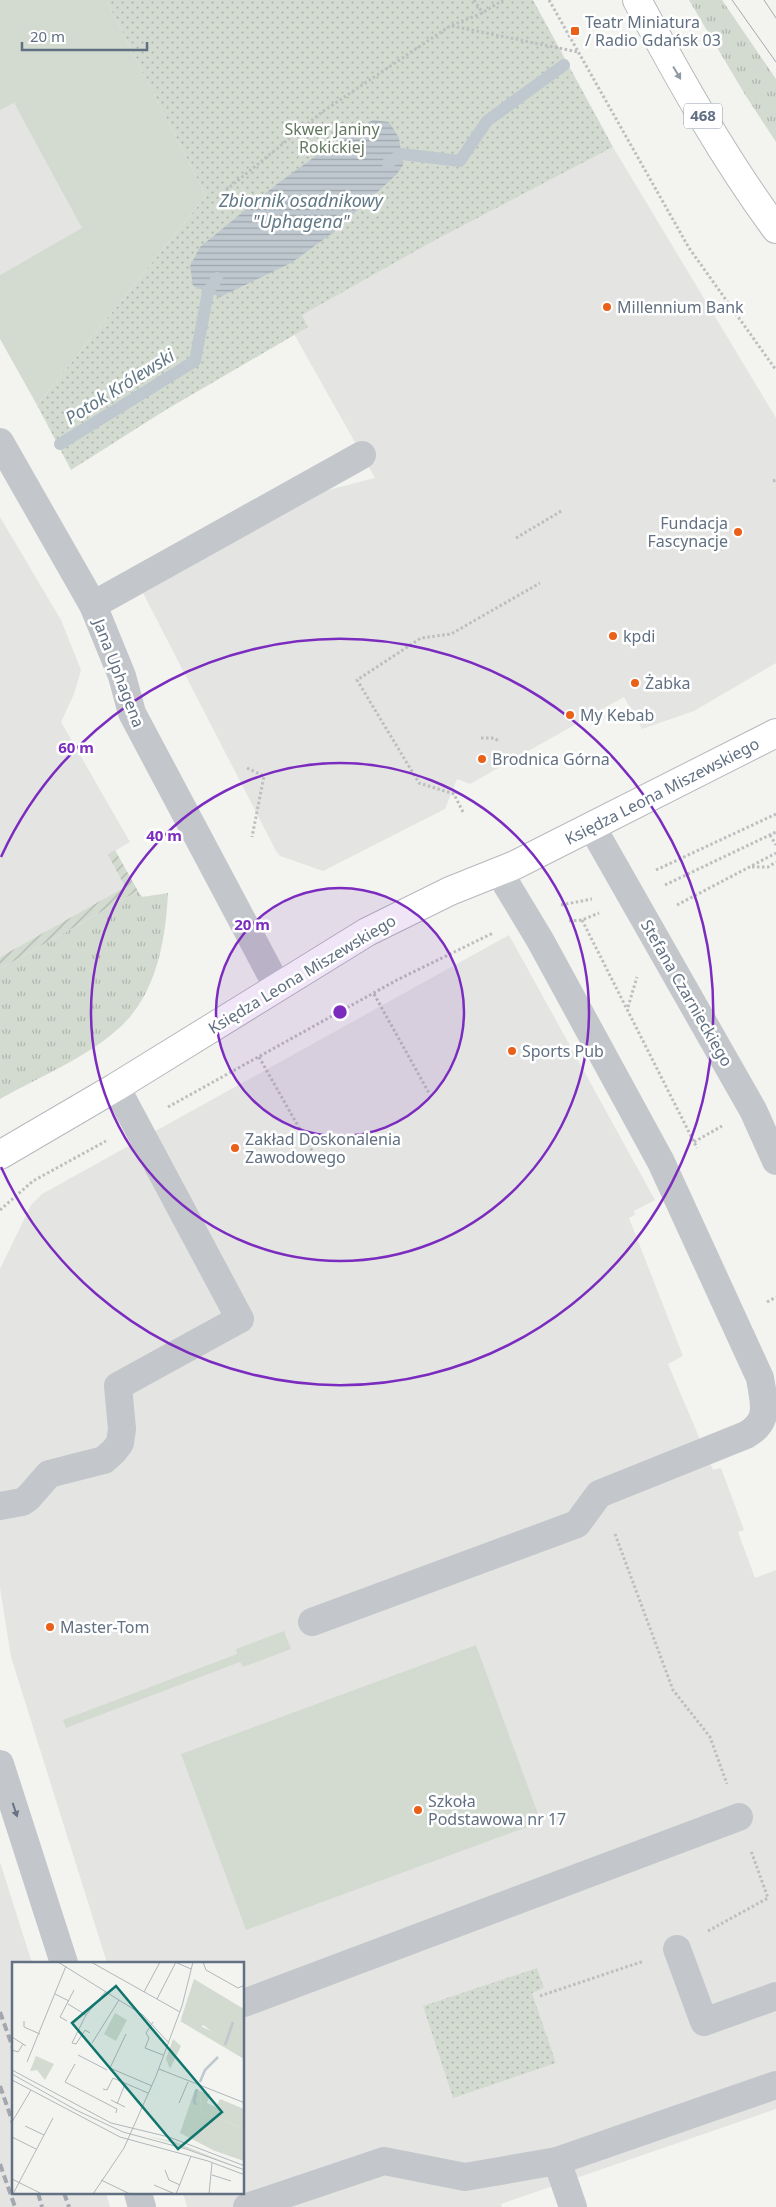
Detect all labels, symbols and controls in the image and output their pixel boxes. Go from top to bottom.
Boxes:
place label: Teatr Miniatura / Radio Gdańsk 03 [585,11,721,51]
scale bar [22,20,148,52]
marker: Teatr Miniatura / Radio Gdańsk 03 [569,25,581,37]
text: 20 m [30,26,65,46]
one-way arrow [673,67,682,80]
road number: 468 [684,104,722,128]
park label: Skwer Janiny Rokickiej [284,118,380,158]
water label: Zbiornik osadnikowy "Uphagena" [218,188,385,233]
place label: Millennium Bank [617,296,744,318]
marker: Millennium Bank [601,301,613,313]
water label: Potok Królewski [60,343,179,429]
place label: Fundacja Fascynacje [648,512,728,552]
marker: Fundacja Fascynacje [732,526,744,538]
street label: Jana Uphagena [87,614,150,730]
place label: kpdi [623,625,655,647]
marker: kpdi [607,630,619,642]
place label: Żabka [645,672,691,694]
marker: Żabka [629,677,641,689]
place label: My Kebab [580,704,654,726]
marker: My Kebab [564,709,576,721]
street label: Księdza Leona Miszewskiego [561,732,763,850]
text: 60 m [58,737,94,757]
place label: Brodnica Górna [492,748,610,770]
marker: Brodnica Górna [476,753,488,765]
text: 40 m [146,825,182,845]
street label: Księdza Leona Miszewskiego [204,909,400,1039]
text: 20 m [234,914,270,934]
street label: Stefana Czarnieckiego [636,916,738,1070]
centre of rings [331,1003,349,1021]
place label: Sports Pub [522,1040,604,1062]
marker: Sports Pub [506,1045,518,1057]
place label: Zakład Doskonalenia Zawodowego [245,1128,401,1168]
marker: Zakład Doskonalenia Zawodowego [229,1142,241,1154]
place label: Master-Tom [60,1616,150,1638]
marker: Master-Tom [44,1621,56,1633]
place label: Szkoła Podstawowa nr 17 [428,1790,566,1830]
one-way arrow [12,1803,19,1818]
marker: Szkoła Podstawowa nr 17 [412,1804,424,1816]
inset map [12,1962,245,2194]

